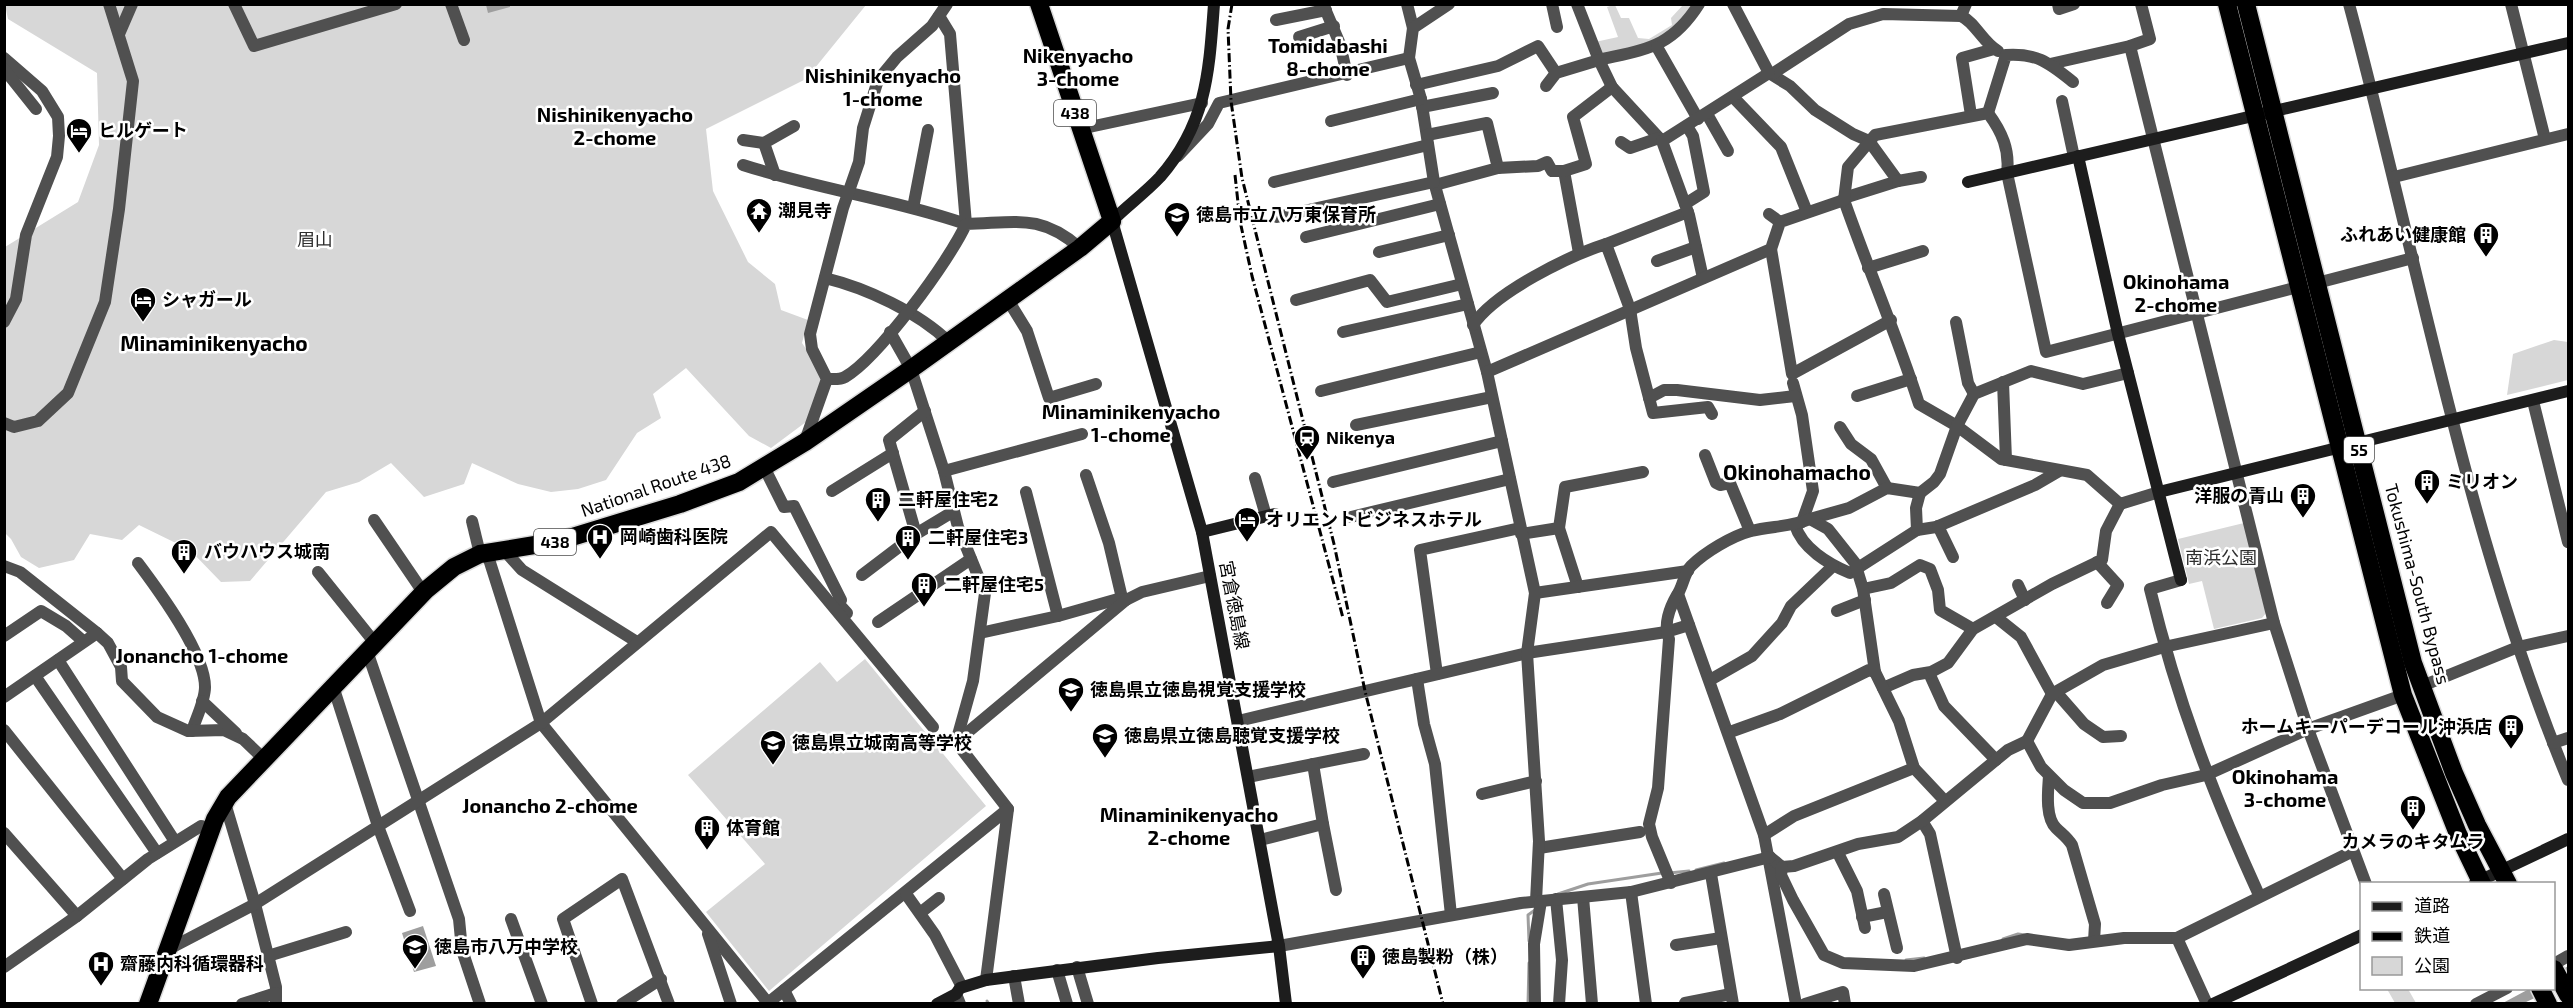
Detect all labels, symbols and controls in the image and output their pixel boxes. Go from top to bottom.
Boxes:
district label: Tomidabashi 8-chome [1268,33,1388,80]
district label: Nikenyacho 3-chome [1023,43,1133,90]
district label: Nishinikenyacho 1-chome [805,63,961,110]
road number: 438 [1054,100,1096,126]
district label: Nishinikenyacho 2-chome [537,102,693,149]
hotel icon: ヒルゲート [64,116,94,154]
place label: ヒルゲート [98,119,188,141]
temple icon: 潮見寺 [744,196,774,234]
place label: 潮見寺 [778,199,832,221]
school or university icon: 徳島市立八万東保育所 [1162,200,1192,238]
place label: 徳島市立八万東保育所 [1196,203,1376,225]
building icon: ふれあい健康館 [2471,220,2501,258]
place label: ふれあい健康館 [2340,223,2466,245]
park label: 眉山 [297,228,333,250]
district label: Okinohama 2-chome [2123,269,2229,316]
hotel icon: シャガール [128,285,158,323]
place label: シャガール [162,288,252,310]
district label: Minaminikenyacho [120,330,308,356]
district label: Minaminikenyacho 1-chome [1042,399,1220,446]
station icon: Nikenya [1292,423,1322,461]
place label: Nikenya [1326,426,1395,448]
road number: 55 [2344,437,2374,463]
street label: National Route 438 [578,449,734,521]
district label: Okinohamacho [1723,459,1871,484]
building icon: ミリオン [2412,467,2442,505]
place label: ミリオン [2446,470,2518,492]
building icon: 洋服の青山 [2288,481,2318,519]
street label: Tokushima-South Bypass [2381,481,2455,687]
place label: 洋服の青山 [2194,484,2284,506]
building icon: 二軒屋住宅2 [863,485,893,523]
place label: 二軒屋住宅2 [898,488,998,510]
hotel icon: オリエントビジネスホテル [1232,505,1262,543]
place label: オリエントビジネスホテル [1266,508,1482,530]
hospital icon: 岡崎歯科医院 [585,522,615,560]
building icon: 二軒屋住宅3 [893,523,923,561]
place label: 岡崎歯科医院 [620,525,728,547]
place label: 二軒屋住宅3 [928,526,1028,548]
road number: 438 [534,529,576,555]
building icon: バウハウス城南 [169,537,199,575]
place label: バウハウス城南 [204,540,330,562]
park label: 南浜公園 [2185,546,2257,568]
street label: 宮倉徳島線 [1216,559,1254,651]
building icon: 二軒屋住宅5 [909,570,939,608]
place label: 二軒屋住宅5 [944,573,1044,595]
district label: Jonancho 1-chome [116,643,288,667]
school or university icon: 徳島県立徳島視覚支援学校 [1056,675,1086,713]
place label: 徳島県立徳島視覚支援学校 [1090,678,1306,700]
building icon: ホームキーパーデコール沖浜店 [2496,712,2526,750]
place label: ホームキーパーデコール沖浜店 [2241,715,2492,737]
school or university icon: 徳島県立徳島聴覚支援学校 [1090,721,1120,759]
place label: 徳島県立徳島聴覚支援学校 [1124,724,1340,746]
school or university icon: 徳島県立城南高等学校 [758,728,788,766]
place label: 徳島県立城南高等学校 [792,731,972,753]
district label: Okinohama 3-chome [2232,764,2338,811]
district label: Jonancho 2-chome [462,793,638,817]
building icon: カメラのキタムラ [2398,793,2428,831]
district label: Minaminikenyacho 2-chome [1100,802,1278,849]
building icon: 体育館 [692,813,722,851]
place label: 体育館 [726,816,780,838]
place label: カメラのキタムラ [2341,830,2485,852]
legend [2360,882,2555,990]
text: 道路 [2414,894,2450,916]
text: 鉄道 [2414,924,2450,946]
school or university icon: 徳島市八万中学校 [400,932,430,970]
place label: 徳島市八万中学校 [434,935,578,957]
building icon: 徳島製粉（株） [1348,942,1378,980]
place label: 徳島製粉（株） [1382,945,1508,967]
hospital icon: 齋藤内科循環器科 [86,949,116,987]
place label: 齋藤内科循環器科 [120,952,264,974]
text: 公園 [2414,954,2450,976]

